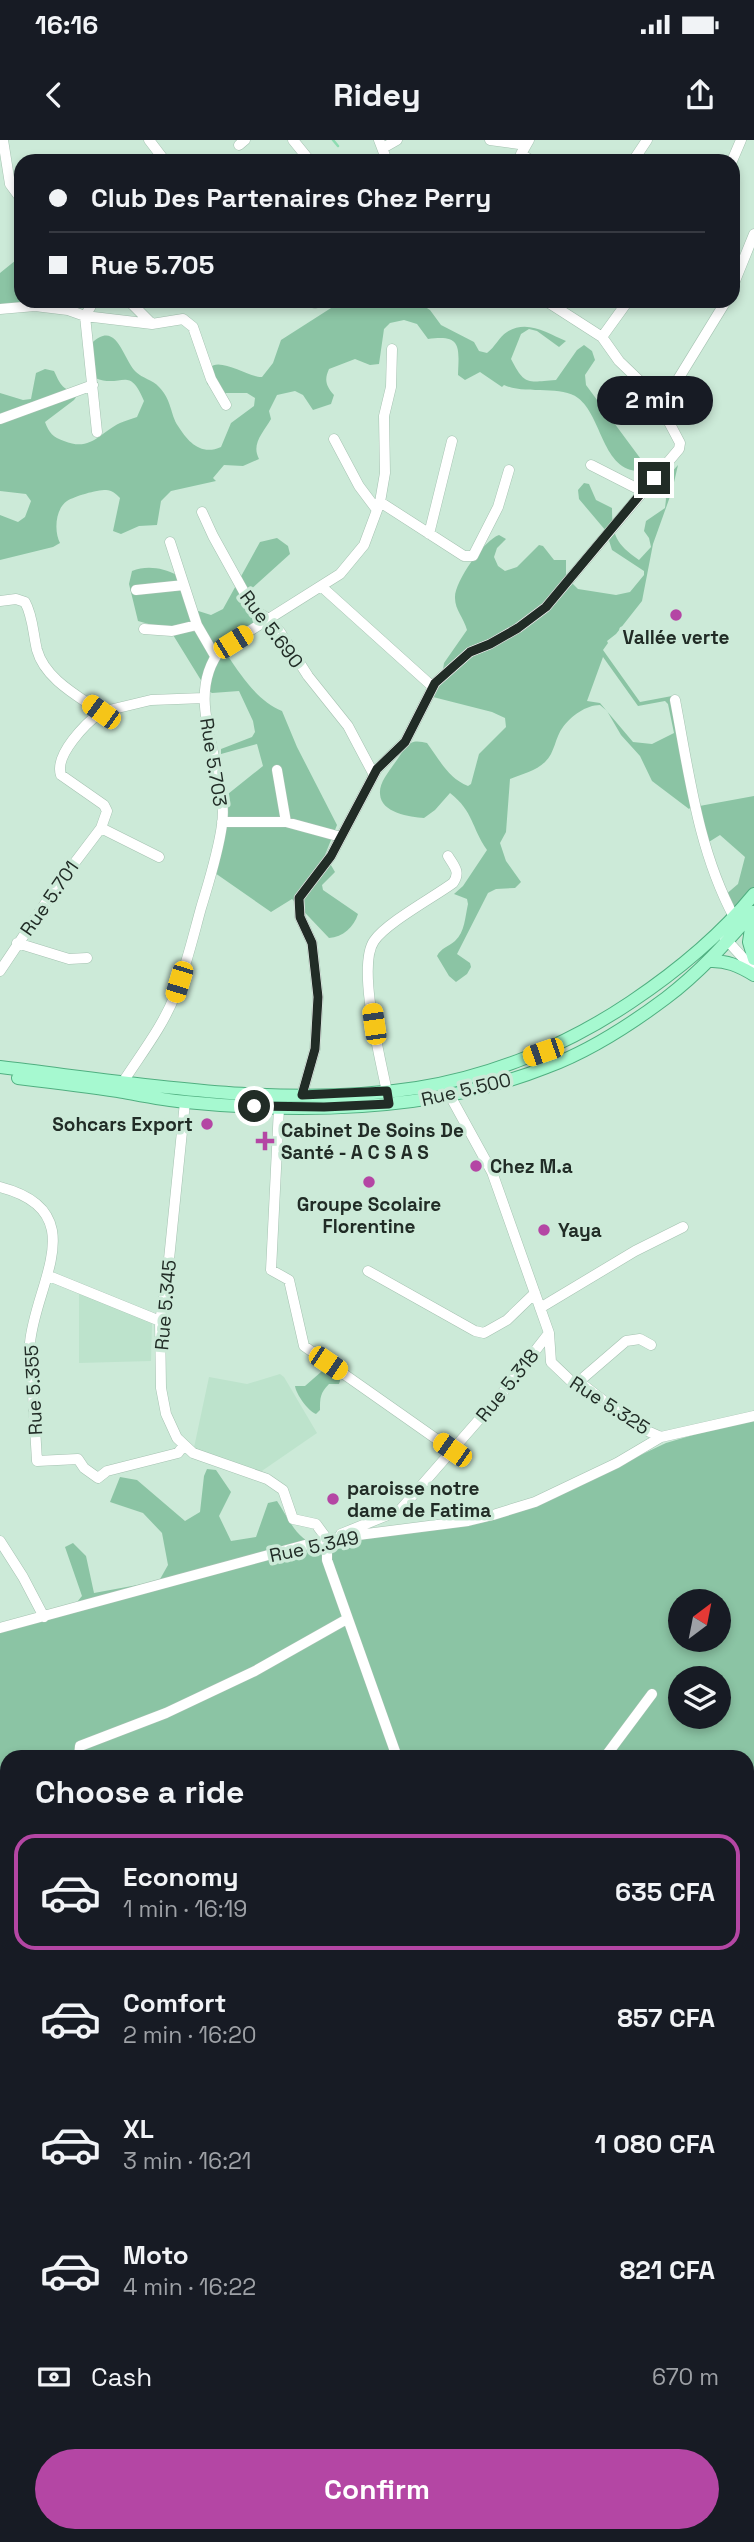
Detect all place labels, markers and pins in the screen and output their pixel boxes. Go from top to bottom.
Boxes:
marker: Vallée verte [668,607,684,623]
place label: Vallée verte [623,625,730,650]
place label: Sohcars Export [52,1112,193,1137]
marker: Sohcars Export [199,1116,215,1132]
place label: Cabinet De Soins De Santé - A C S A S [281,1118,464,1165]
marker: Cabinet De Soins De Santé - A C S A S [255,1131,275,1151]
place label: Chez M.a [490,1154,573,1179]
marker: Chez M.a [468,1158,484,1174]
marker: Groupe Scolaire Florentine [361,1174,377,1190]
place label: Groupe Scolaire Florentine [297,1192,441,1239]
place label: Yaya [558,1218,602,1243]
marker: Yaya [536,1222,552,1238]
place label: paroisse notre dame de Fatima [347,1476,491,1523]
marker: paroisse notre dame de Fatima [325,1491,341,1507]

